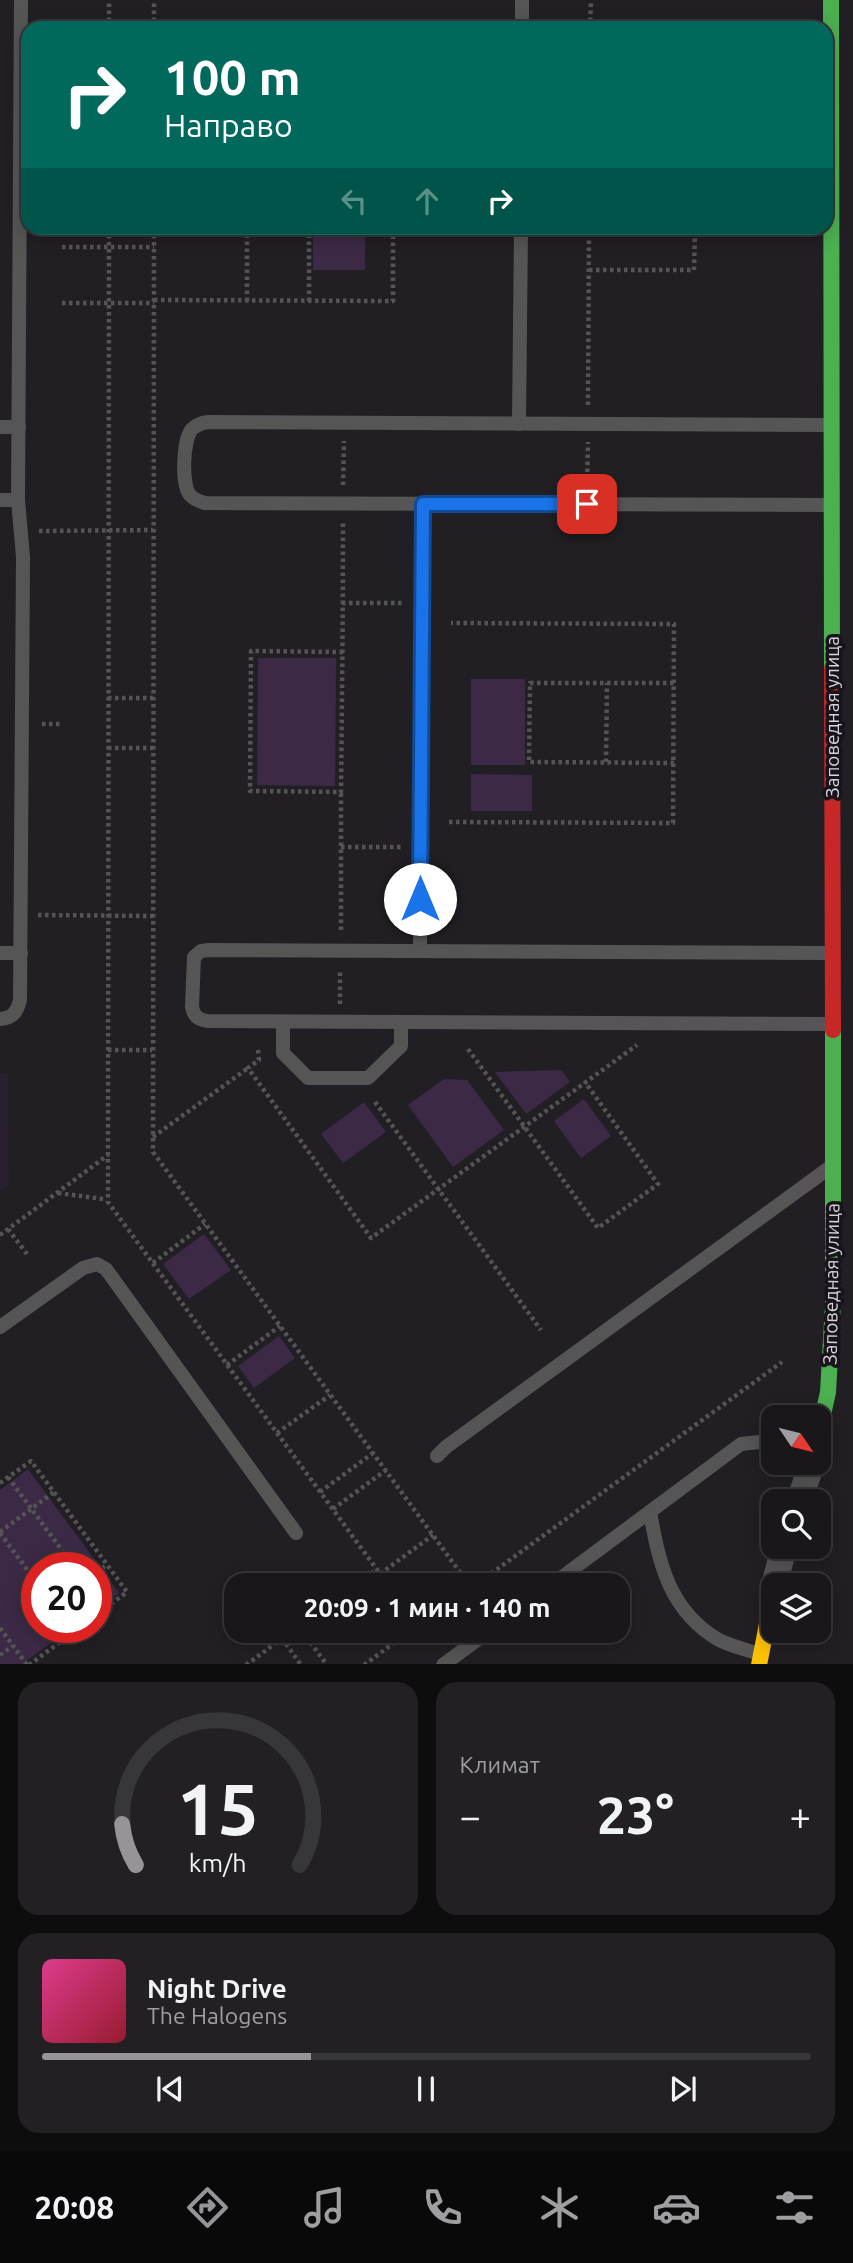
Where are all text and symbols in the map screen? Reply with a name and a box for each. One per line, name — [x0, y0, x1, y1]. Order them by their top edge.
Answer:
icon: right — [49, 49, 140, 140]
text: 100 m — [164, 49, 301, 104]
text: Направо — [164, 107, 293, 143]
icon: left — [335, 182, 373, 220]
icon: ahead — [408, 182, 446, 220]
icon: right — [481, 182, 519, 220]
pin — [557, 474, 617, 534]
icon: arrive — [568, 485, 606, 523]
street label: Заповедная улица — [821, 636, 843, 798]
position arrow — [383, 862, 457, 936]
street label: Заповедная улица — [819, 1203, 843, 1365]
north arrow — [761, 1405, 831, 1475]
map controls — [761, 1405, 831, 1643]
button: search — [761, 1489, 831, 1559]
speed limit sign: 20 — [21, 1552, 112, 1643]
button: layers — [761, 1573, 831, 1643]
text: 20:09 · 1 мин · 140 m — [304, 1593, 550, 1622]
text: Климат — [460, 1752, 540, 1777]
text: 15 — [177, 1767, 259, 1849]
text: 23° — [597, 1786, 674, 1844]
text: − — [460, 1795, 481, 1837]
text: + — [790, 1795, 811, 1837]
text: km/h — [189, 1848, 247, 1876]
text: Night Drive — [147, 1974, 287, 2003]
text: The Halogens — [147, 2003, 287, 2028]
icon: previous — [151, 2070, 189, 2108]
icon: pause — [407, 2070, 445, 2108]
icon: next — [664, 2070, 702, 2108]
icon: directions — [183, 2183, 232, 2232]
icon: music — [300, 2183, 349, 2232]
icon: phone — [418, 2183, 467, 2232]
icon: climate — [535, 2183, 584, 2232]
icon: car — [652, 2183, 701, 2232]
icon: filters — [770, 2183, 819, 2232]
text: 20:08 — [34, 2189, 114, 2225]

